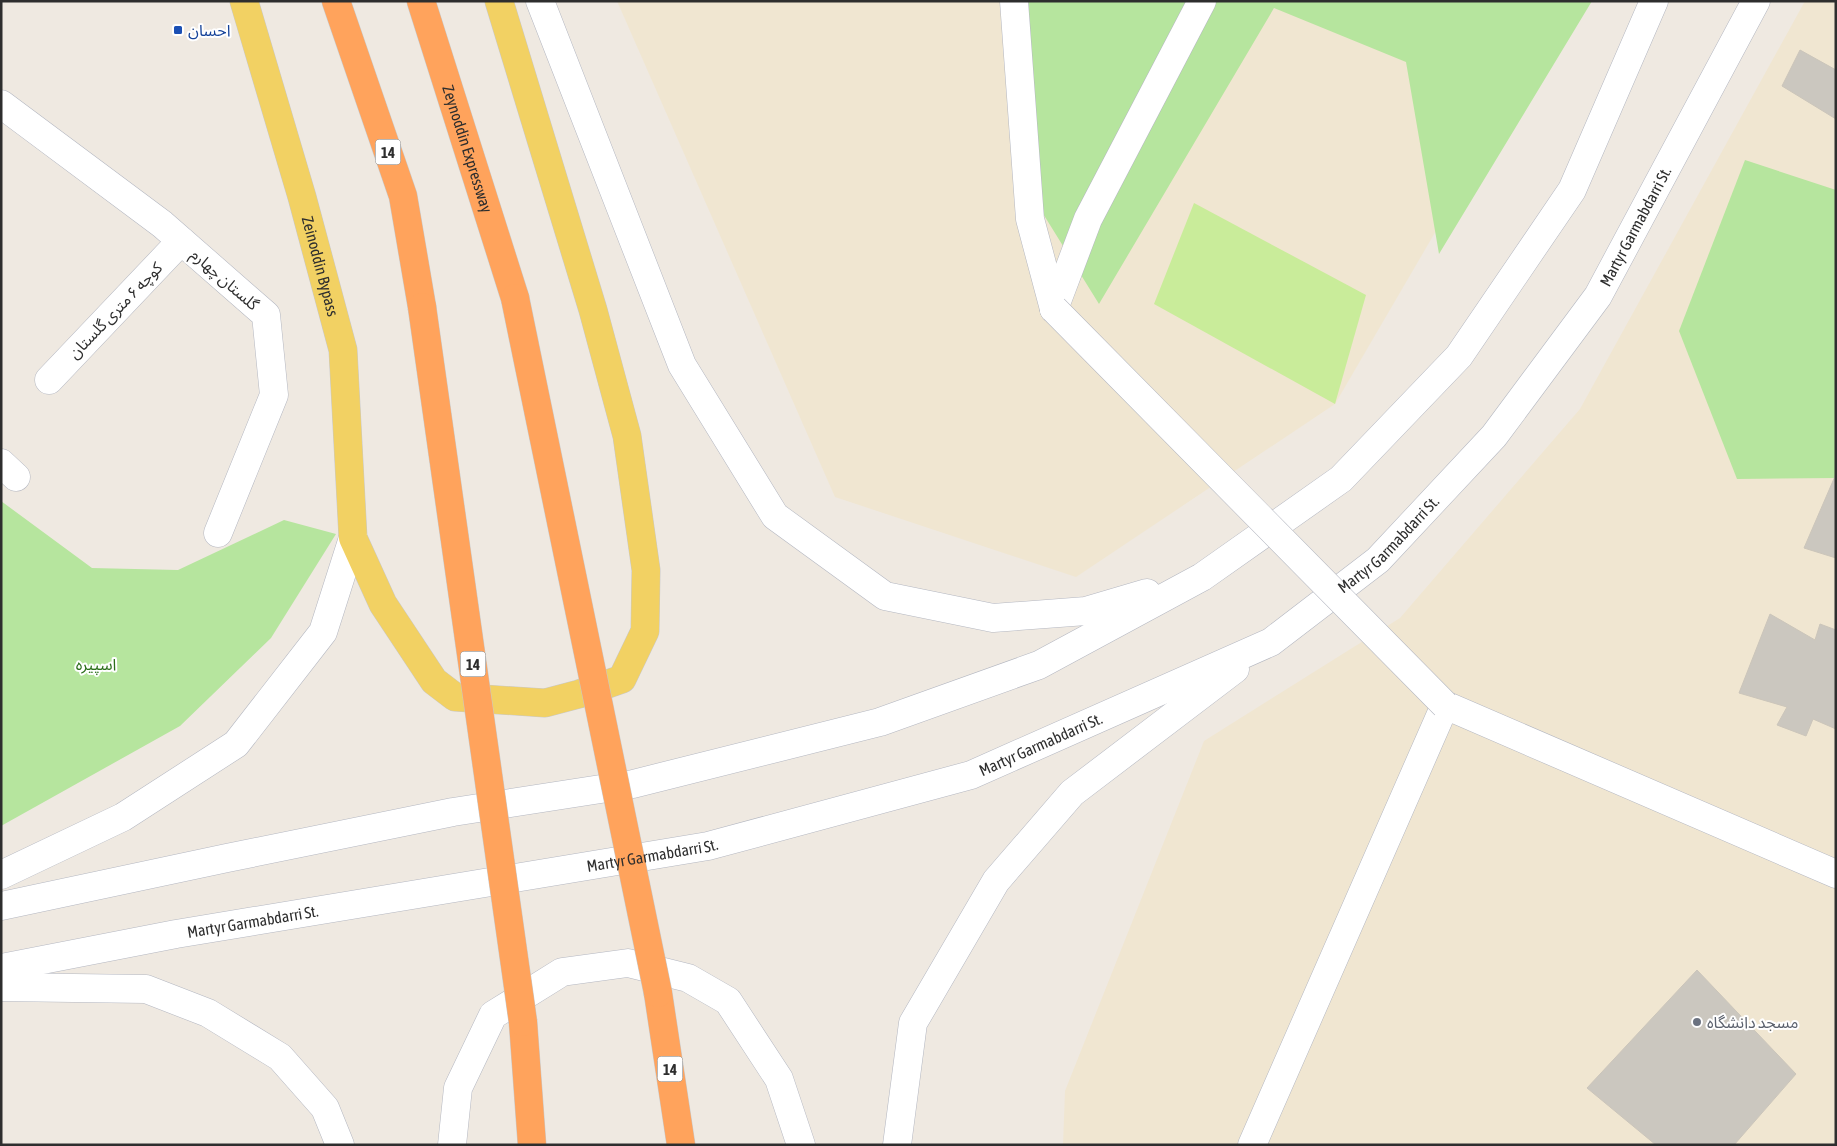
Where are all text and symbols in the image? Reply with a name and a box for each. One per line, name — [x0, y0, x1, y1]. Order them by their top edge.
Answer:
place label: احسان — [188, 21, 230, 40]
marker: احسان — [172, 24, 184, 36]
street label: Zeynoddin Expressway — [439, 83, 496, 215]
road number: 14 — [376, 140, 400, 164]
street label: Martyr Garmabdarri St. — [1596, 164, 1675, 289]
street label: Zeinoddin Bypass — [299, 214, 343, 318]
street label: گلستان چهارم — [185, 245, 263, 317]
street label: کوچه ۶ متری گلستان — [65, 258, 167, 363]
street label: Martyr Garmabdarri St. — [1334, 492, 1442, 596]
road number: 14 — [460, 652, 486, 676]
park label: اسپیره — [76, 655, 116, 675]
street label: Martyr Garmabdarri St. — [976, 709, 1105, 779]
street label: Martyr Garmabdarri St. — [585, 835, 720, 875]
street label: Martyr Garmabdarri St. — [186, 902, 320, 941]
place label: مسجد دانشگاه — [1707, 1013, 1799, 1031]
marker: مسجد دانشگاه — [1691, 1016, 1703, 1028]
road number: 14 — [658, 1056, 682, 1082]

